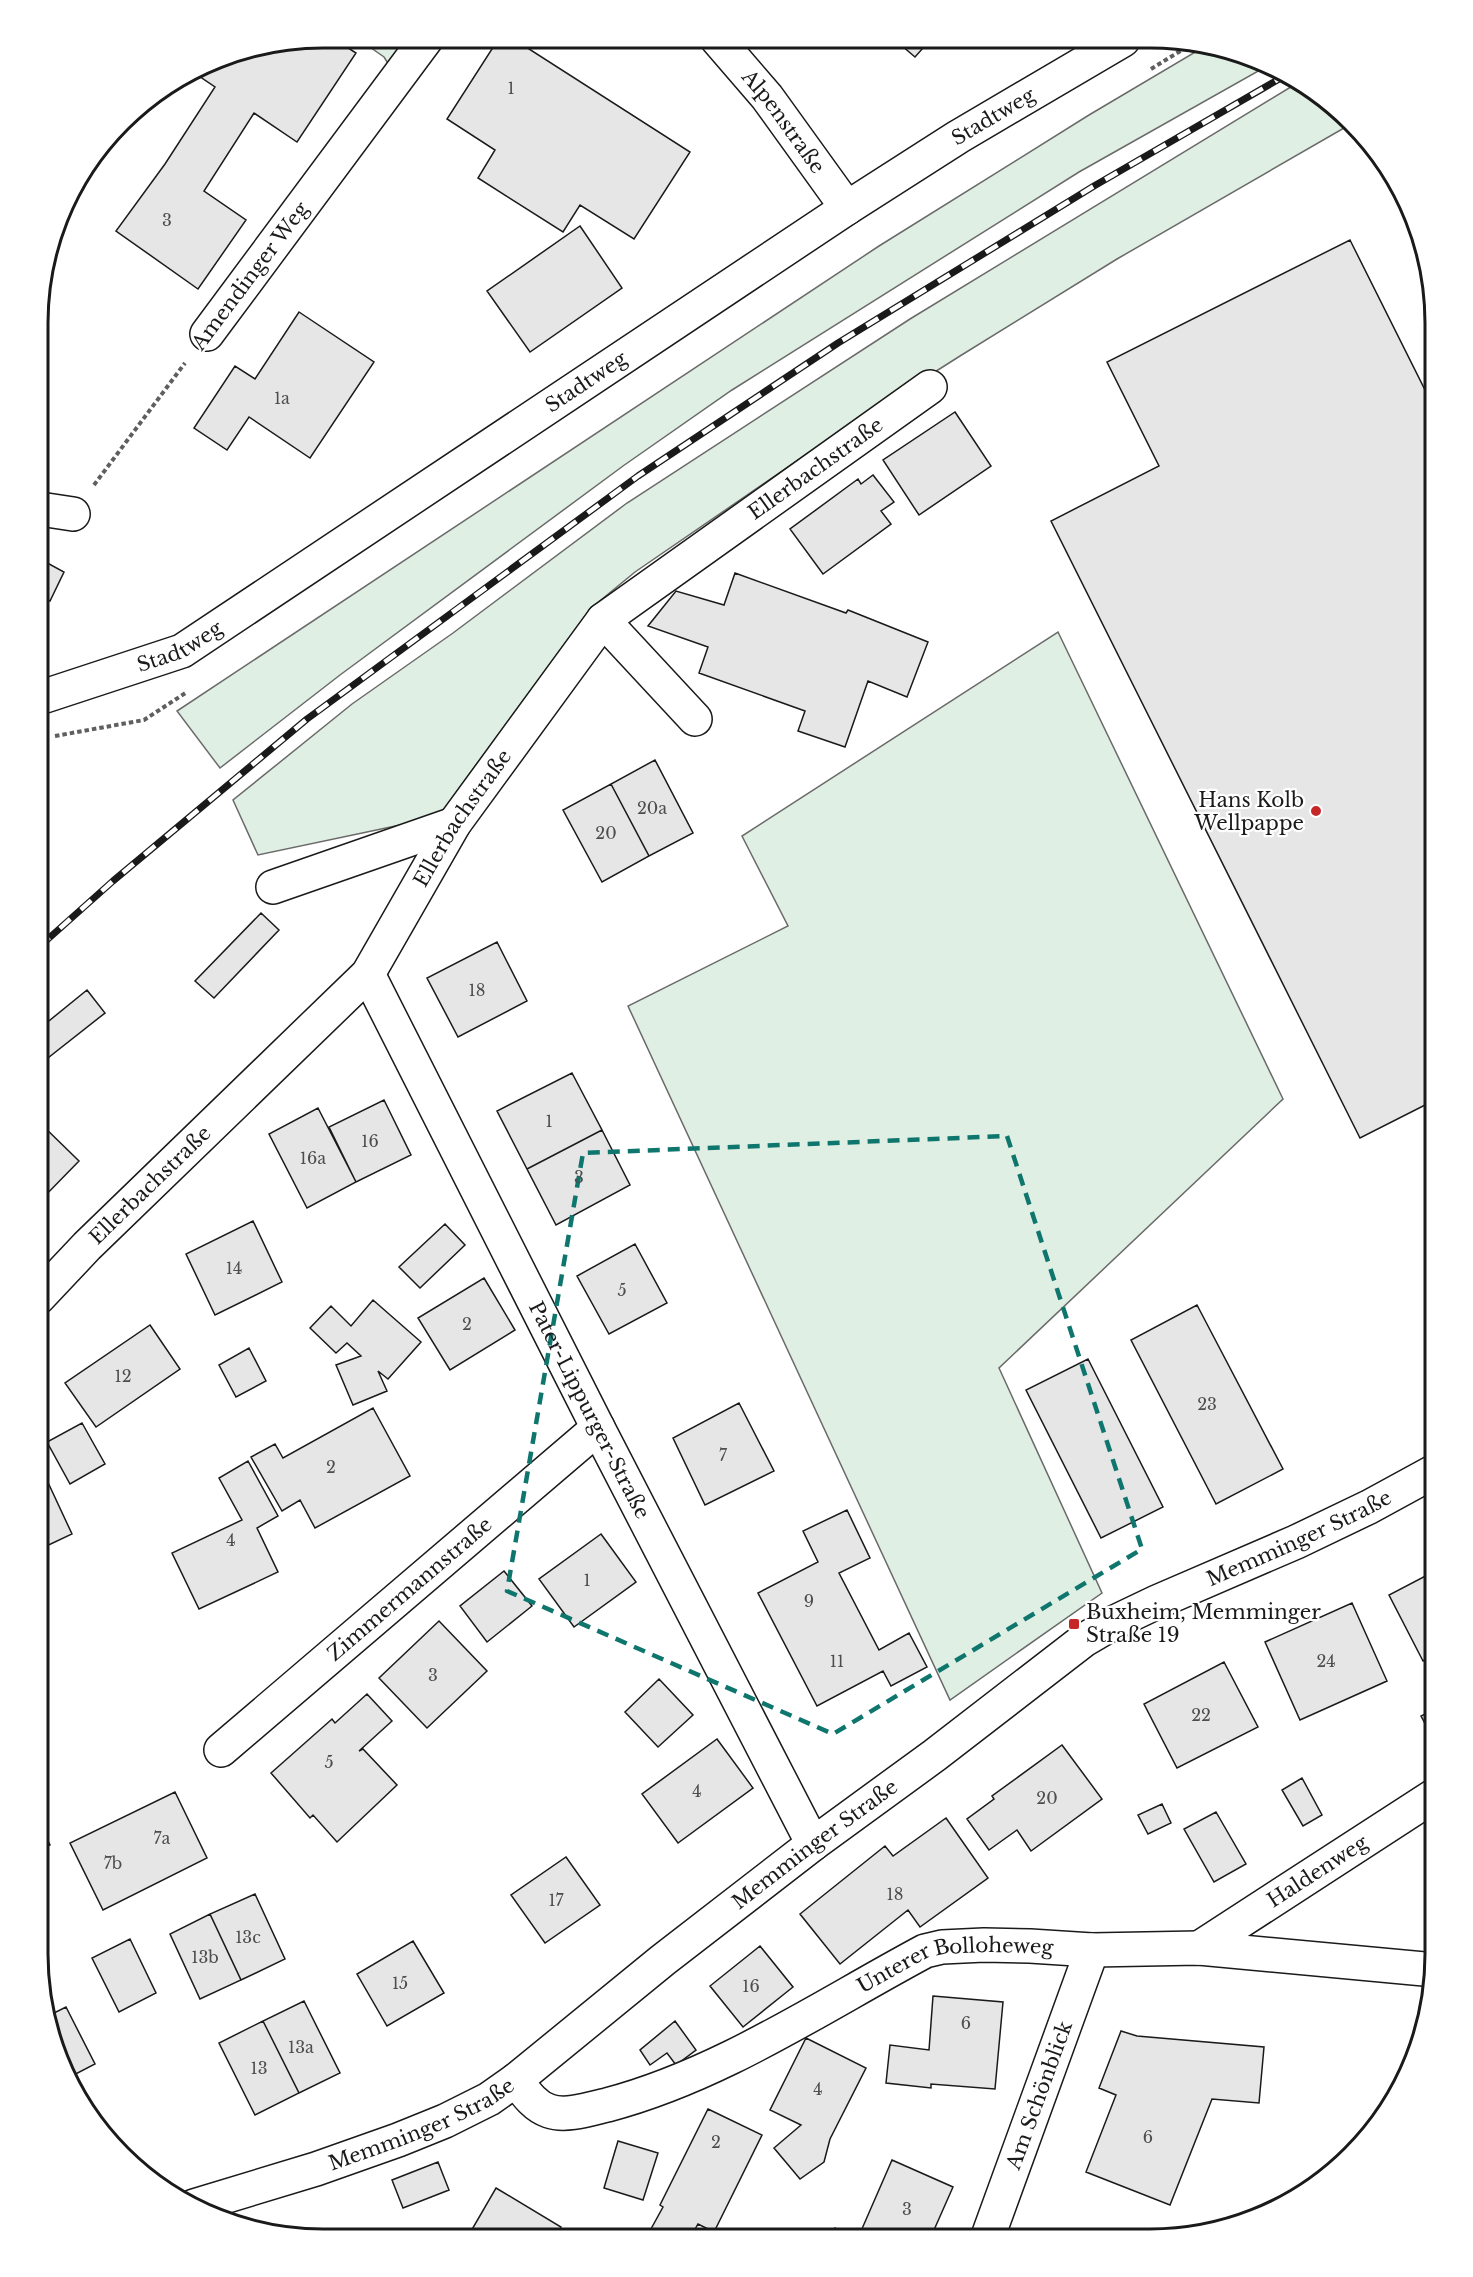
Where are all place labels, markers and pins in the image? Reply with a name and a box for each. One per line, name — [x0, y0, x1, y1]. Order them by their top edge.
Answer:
place label: Hans Kolb Wellpappe — [1193, 788, 1304, 835]
marker: Hans Kolb Wellpappe — [1309, 804, 1323, 818]
place label: Buxheim, Memminger Straße 19 — [1086, 1600, 1321, 1647]
marker: Buxheim, Memminger Straße 19 — [1067, 1617, 1081, 1631]

